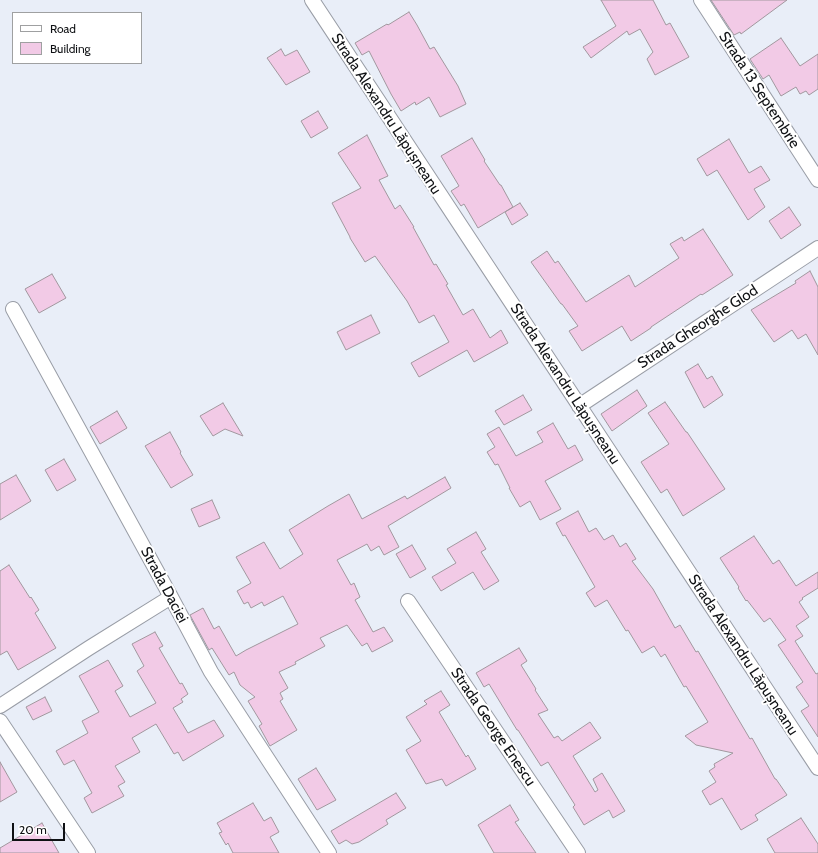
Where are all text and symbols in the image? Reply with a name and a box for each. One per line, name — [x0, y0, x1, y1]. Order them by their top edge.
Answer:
legend — [12, 12, 142, 64]
text: Road — [50, 21, 76, 36]
street label: Strada 13 Septembrie — [715, 28, 803, 152]
street label: Strada Alexandru Lăpușneanu — [327, 30, 445, 198]
text: Building — [50, 41, 91, 56]
street label: Strada Gheorghe Glod — [635, 281, 761, 373]
street label: Strada Alexandru Lăpușneanu — [506, 300, 624, 468]
street label: Strada Daciei — [137, 544, 191, 626]
street label: Strada Alexandru Lăpușneanu — [684, 571, 802, 739]
street label: Strada George Enescu — [447, 665, 539, 789]
scale bar — [14, 815, 67, 841]
text: 20 m — [19, 822, 47, 837]

